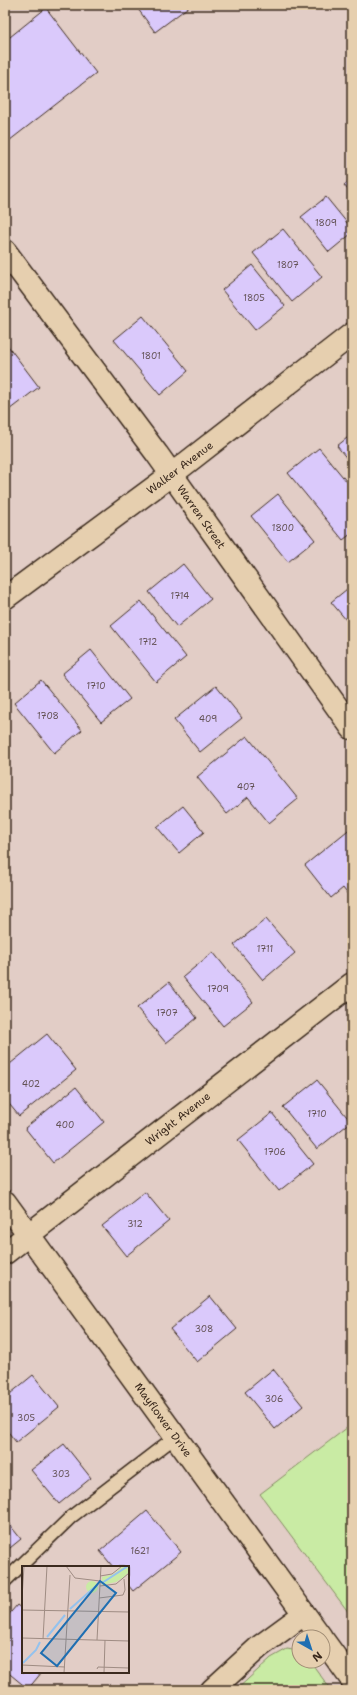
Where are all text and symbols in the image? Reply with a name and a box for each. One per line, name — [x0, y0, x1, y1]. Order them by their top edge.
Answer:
house number: 1809 — [315, 217, 337, 229]
house number: 1807 — [277, 259, 299, 271]
house number: 1805 — [243, 292, 265, 304]
house number: 1801 — [141, 350, 161, 362]
street label: Walker Avenue — [144, 438, 216, 498]
street label: Warren Street — [173, 482, 229, 552]
house number: 1800 — [272, 522, 294, 534]
house number: 1714 — [171, 590, 189, 602]
house number: 1712 — [139, 636, 157, 648]
house number: 1710 — [87, 680, 105, 692]
house number: 1708 — [37, 710, 59, 722]
house number: 409 — [199, 713, 217, 725]
house number: 407 — [237, 781, 255, 793]
house number: 1711 — [257, 943, 273, 955]
house number: 1709 — [207, 983, 229, 995]
house number: 1707 — [156, 1007, 178, 1019]
house number: 402 — [22, 1078, 40, 1090]
street label: Wright Avenue — [142, 1089, 214, 1149]
house number: 1710 — [308, 1108, 326, 1120]
house number: 400 — [56, 1119, 74, 1131]
house number: 1706 — [264, 1146, 286, 1158]
house number: 312 — [127, 1218, 143, 1230]
house number: 308 — [195, 1323, 213, 1335]
street label: Mayflower Drive — [131, 1380, 195, 1460]
house number: 306 — [265, 1393, 283, 1405]
house number: 305 — [17, 1412, 35, 1424]
house number: 303 — [52, 1468, 70, 1480]
house number: 1621 — [131, 1545, 149, 1557]
inset map — [22, 1566, 129, 1673]
north arrow — [291, 1629, 331, 1669]
text: N — [309, 1648, 325, 1665]

